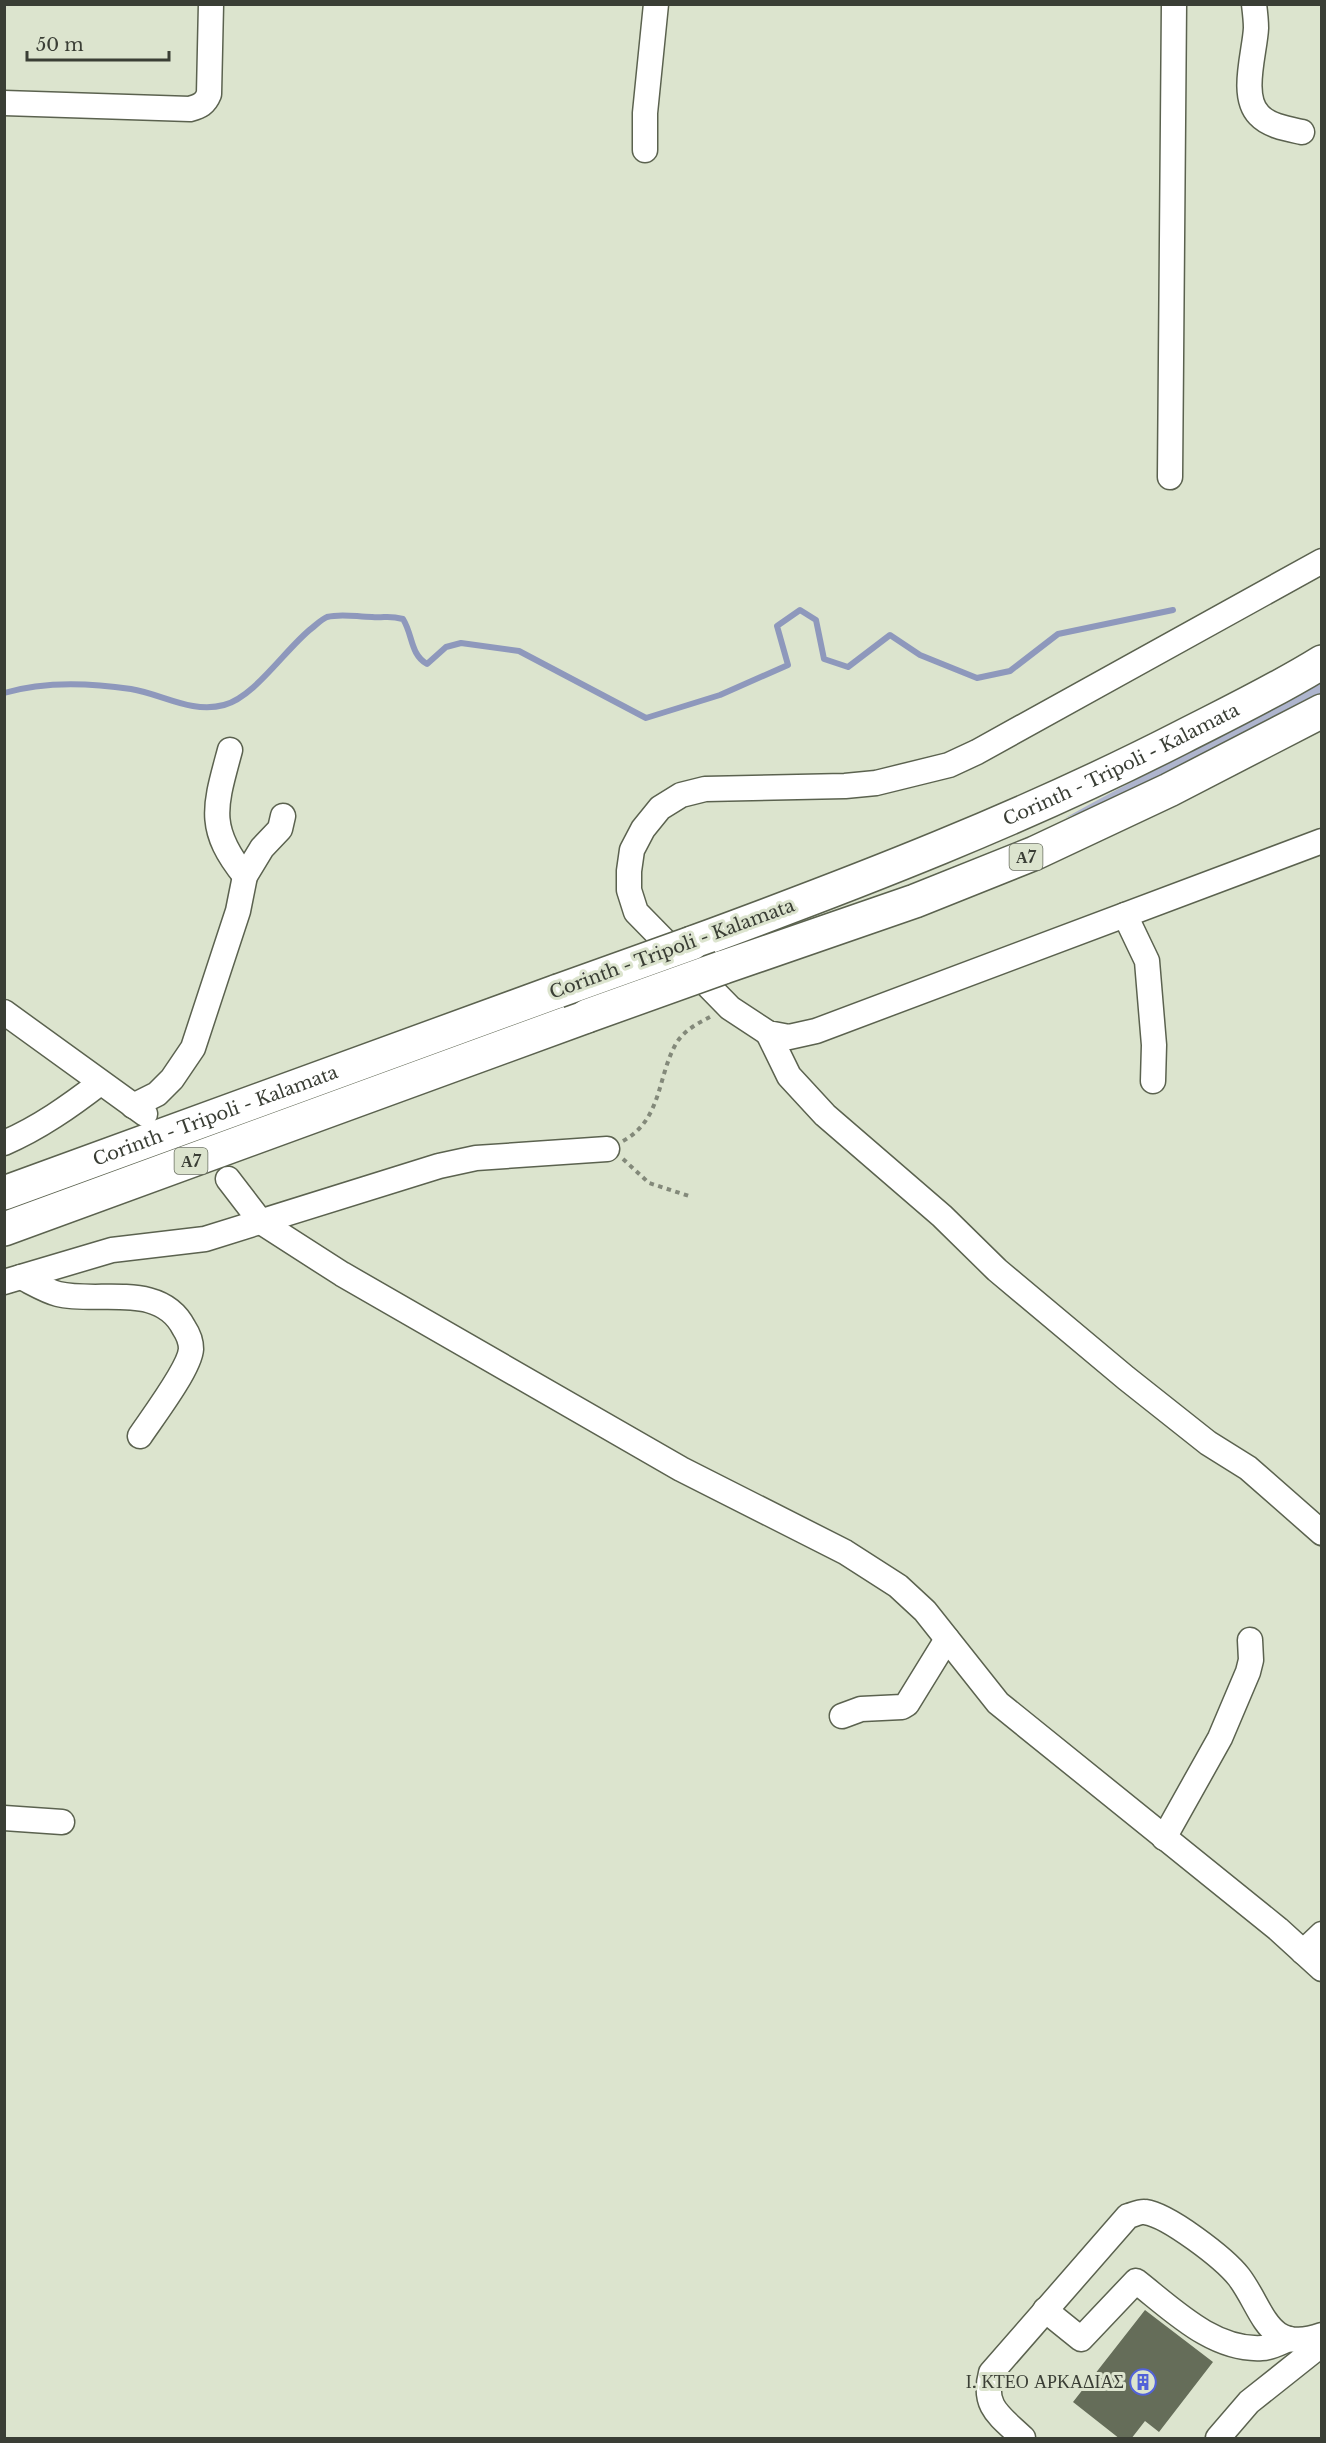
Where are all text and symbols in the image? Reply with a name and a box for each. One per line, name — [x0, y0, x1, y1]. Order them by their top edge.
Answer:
scale bar — [27, 24, 170, 62]
text: 50 m — [36, 34, 84, 56]
street label: Corinth - Tripoli - Kalamata — [1000, 699, 1243, 831]
road number: Α7 — [1010, 844, 1042, 870]
street label: Corinth - Tripoli - Kalamata — [547, 894, 797, 1004]
street label: Corinth - Tripoli - Kalamata — [90, 1061, 341, 1171]
road number: Α7 — [174, 1148, 207, 1174]
building icon: Ι. ΚΤΕΟ ΑΡΚΑΔΙΑΣ — [1128, 2367, 1158, 2397]
place label: Ι. ΚΤΕΟ ΑΡΚΑΔΙΑΣ — [966, 2371, 1124, 2393]

